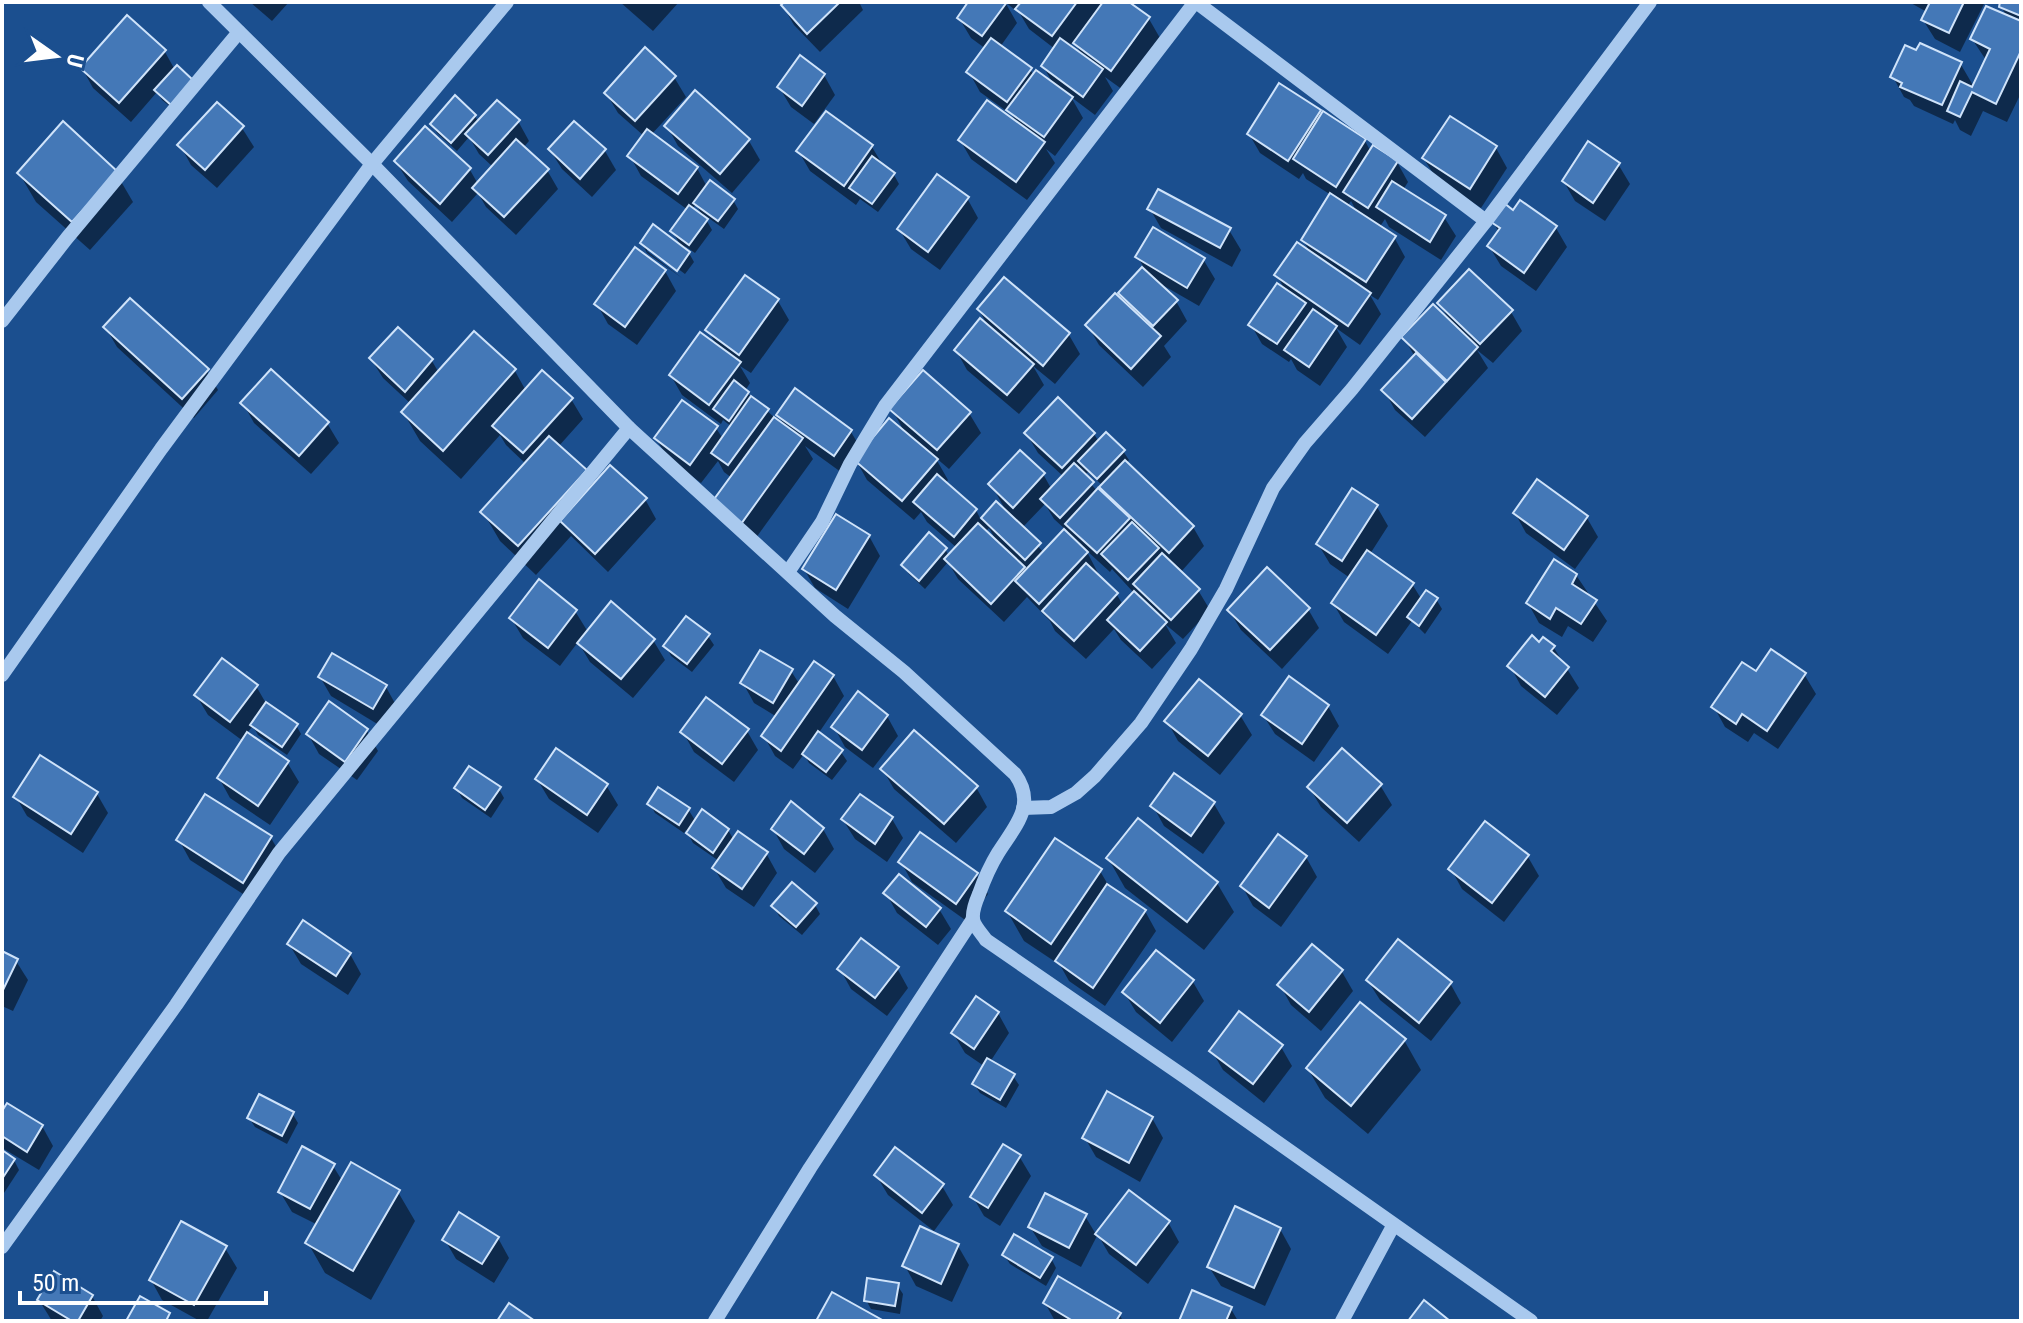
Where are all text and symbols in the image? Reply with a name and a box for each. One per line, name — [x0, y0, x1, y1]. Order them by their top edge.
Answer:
north arrow — [16, 16, 96, 96]
text: U — [61, 52, 89, 70]
scale bar — [20, 1255, 266, 1305]
text: 50 m — [32, 1269, 79, 1297]

